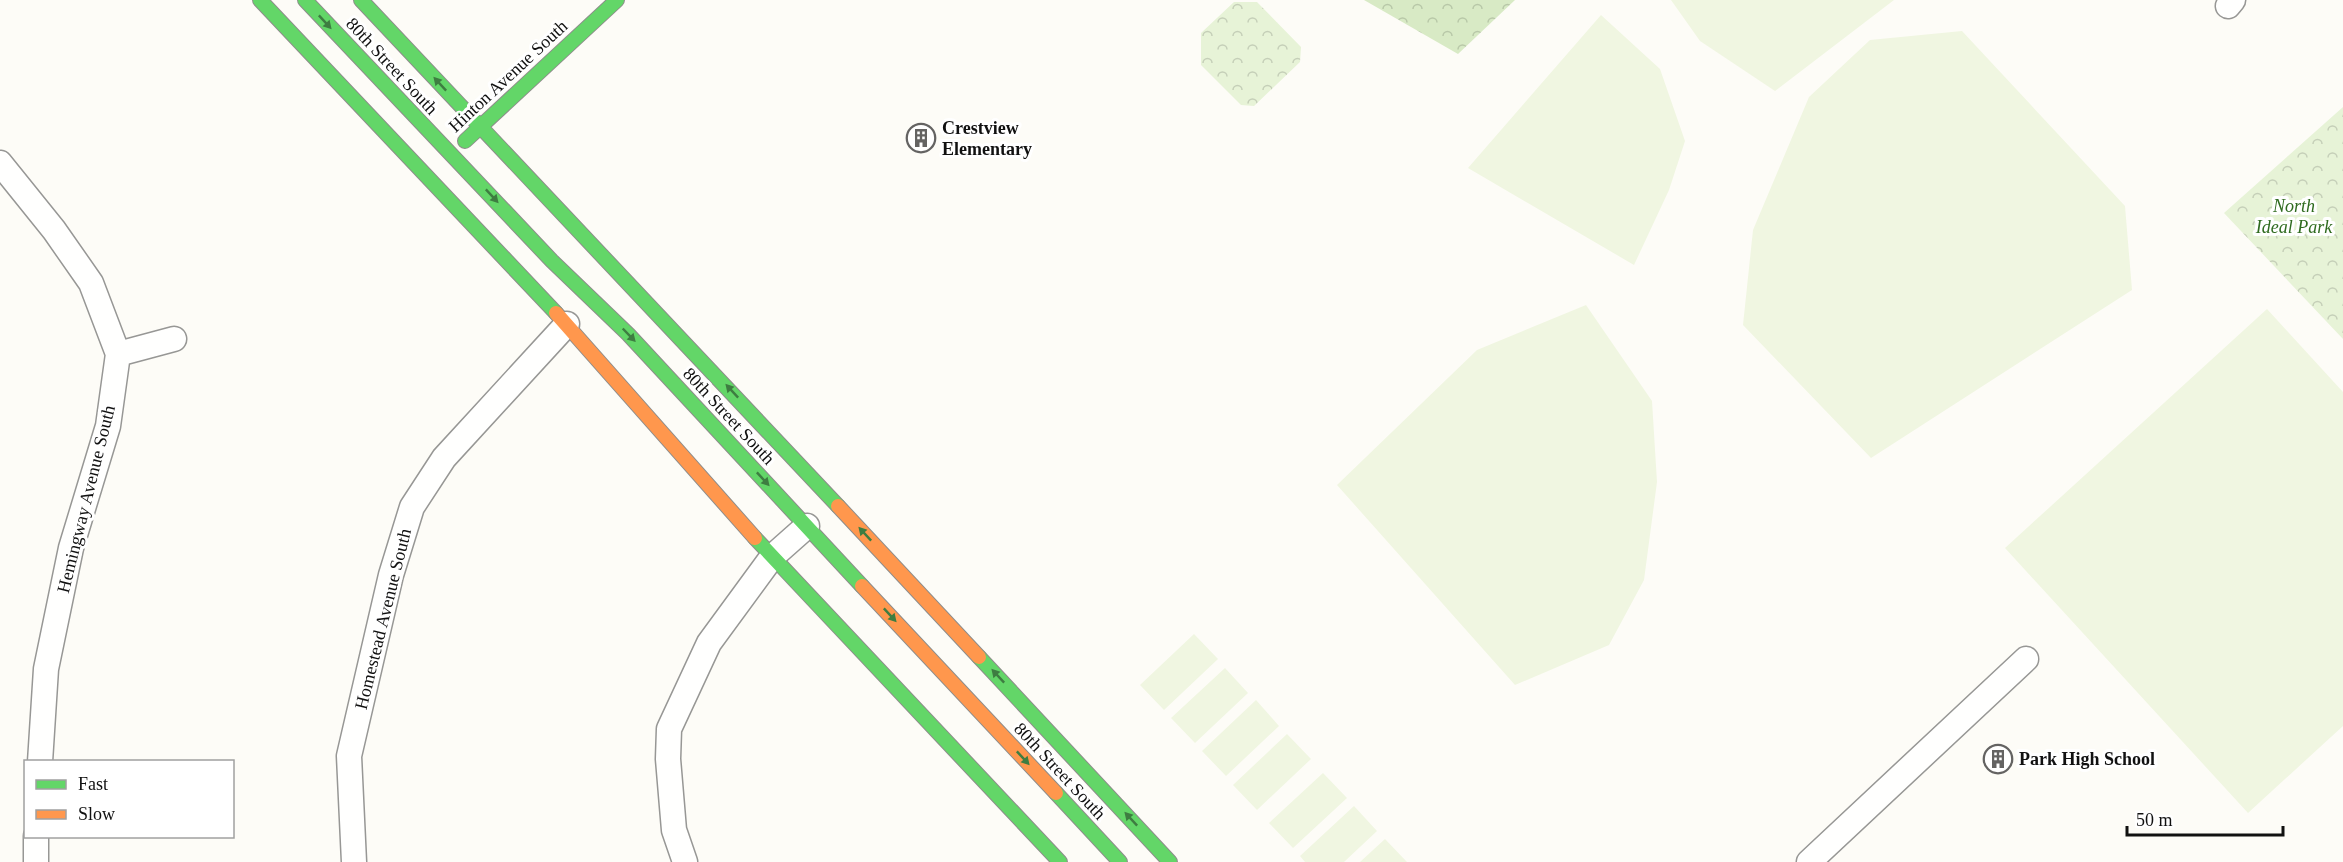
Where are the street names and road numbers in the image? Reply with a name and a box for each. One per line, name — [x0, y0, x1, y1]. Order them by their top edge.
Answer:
street label: 80th Street South — [342, 13, 442, 119]
street label: Hinton Avenue South — [445, 16, 571, 136]
street label: 80th Street South — [679, 363, 779, 469]
street label: Hemingway Avenue South — [53, 403, 119, 595]
street label: Homestead Avenue South — [351, 527, 415, 711]
street label: 80th Street South — [1010, 718, 1110, 824]

